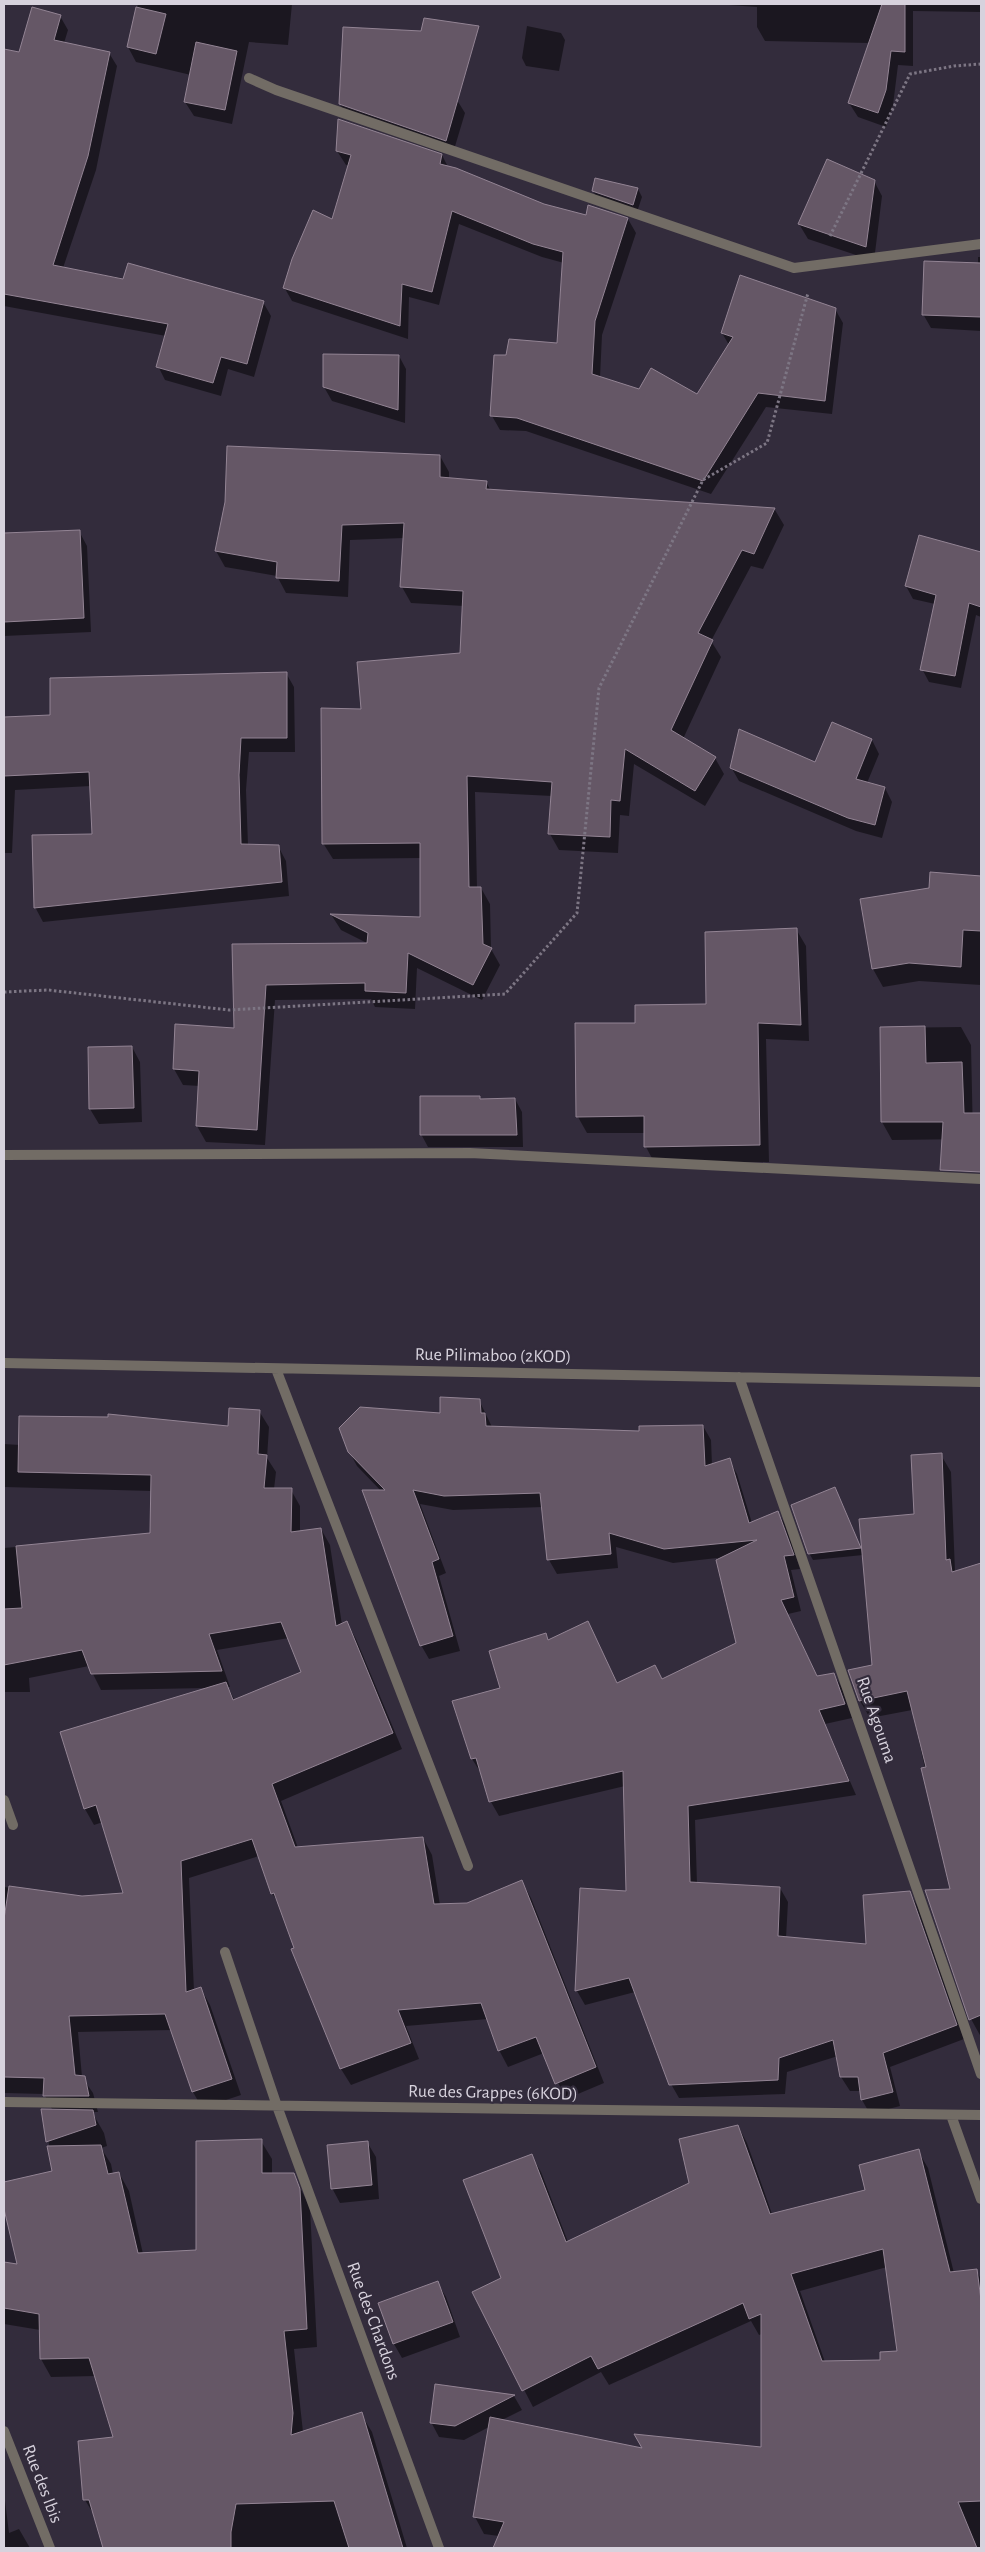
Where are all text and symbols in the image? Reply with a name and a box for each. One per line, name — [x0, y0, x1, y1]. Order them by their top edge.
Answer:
street label: Rue Pilimaboo (2KOD) — [415, 1346, 571, 1366]
street label: Rue Agouma — [853, 1675, 899, 1765]
street label: Rue des Grappes (6KOD) — [408, 2083, 578, 2103]
street label: Rue des Chardons — [343, 2260, 403, 2382]
street label: Rue des Ibis — [19, 2442, 65, 2526]

